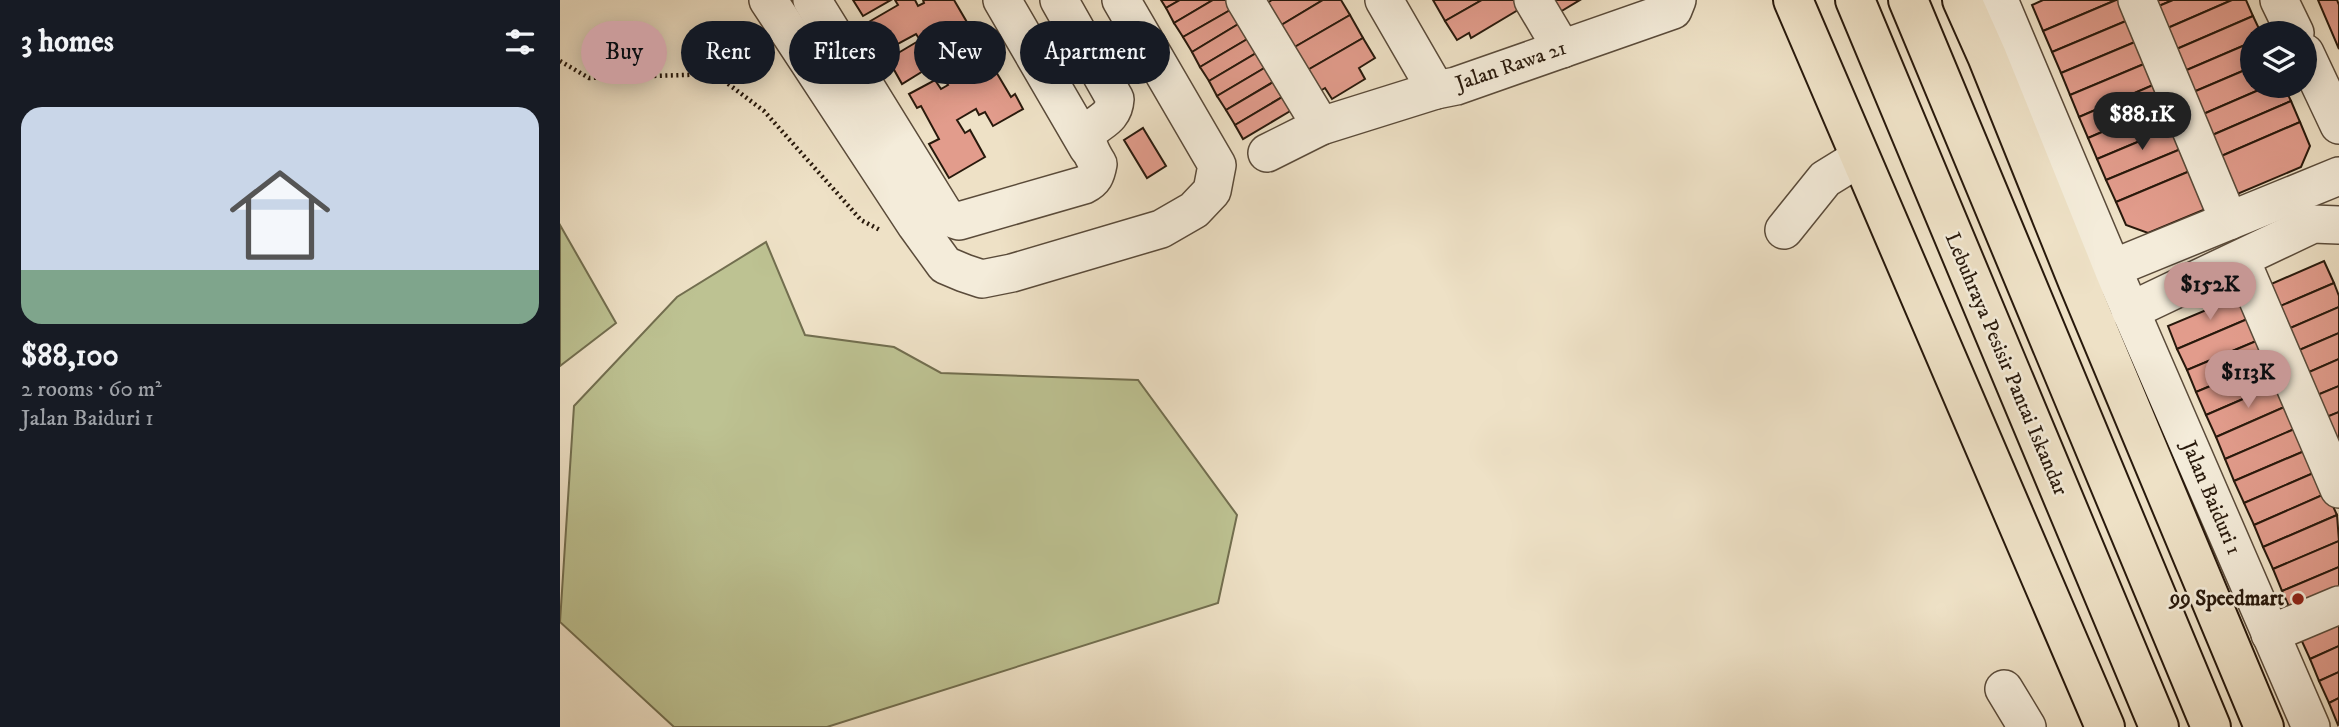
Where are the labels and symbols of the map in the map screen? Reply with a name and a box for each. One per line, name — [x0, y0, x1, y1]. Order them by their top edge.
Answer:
street label: Jalan Rawa 21 — [1450, 35, 1570, 98]
pin: $88.1K — [2085, 92, 2199, 152]
street label: Lebuhraya Pesisir Pantai Iskandar — [1939, 229, 2073, 500]
pin: $152K — [2161, 262, 2259, 322]
pin: $113K — [2199, 350, 2297, 410]
street label: Jalan Baiduri 1 — [2175, 435, 2247, 559]
place label: 99 Speedmart — [2168, 586, 2284, 612]
marker: 99 Speedmart — [2290, 591, 2306, 607]

